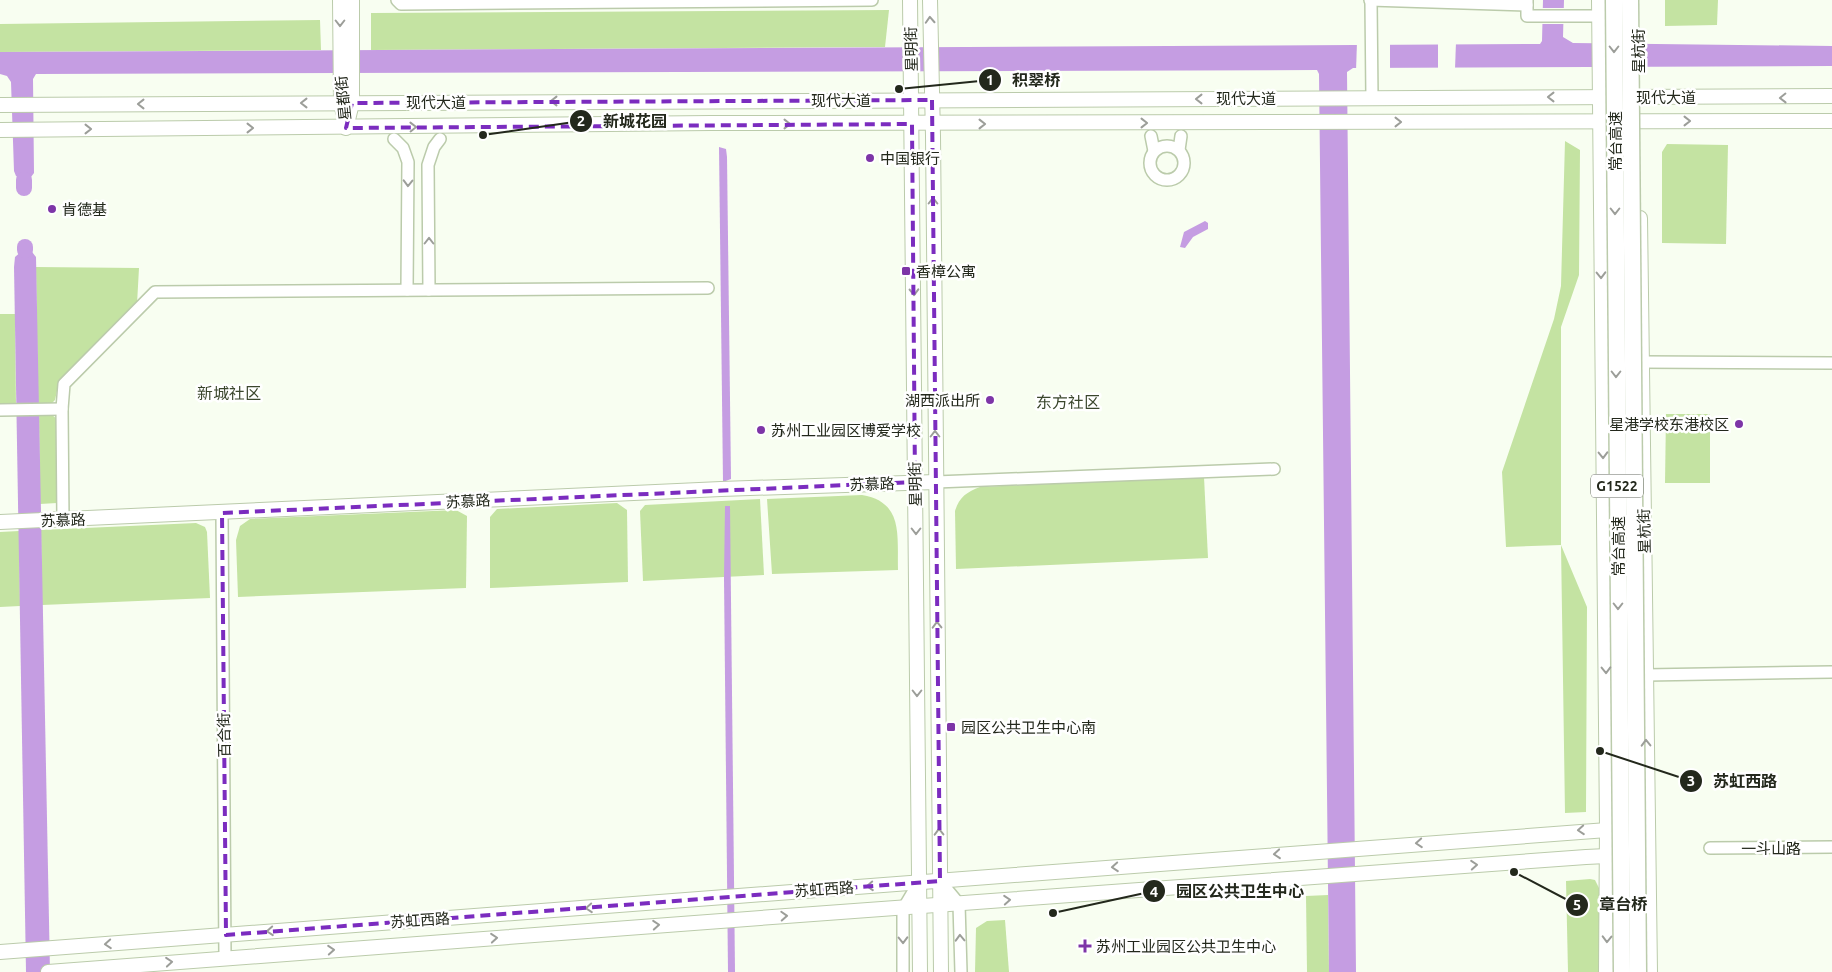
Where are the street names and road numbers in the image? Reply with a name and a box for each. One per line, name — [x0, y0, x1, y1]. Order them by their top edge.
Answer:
street label: 星明街 — [902, 26, 920, 72]
street label: 星杭街 — [1630, 28, 1647, 74]
street label: 星都街 — [332, 75, 354, 121]
street label: 现代大道 — [1636, 89, 1696, 106]
street label: 现代大道 — [1216, 90, 1276, 107]
street label: 现代大道 — [811, 92, 871, 109]
street label: 现代大道 — [406, 94, 466, 111]
street label: 常台高速 — [1607, 111, 1624, 171]
street label: 星明街 — [906, 461, 924, 507]
road number: G1522 — [1591, 474, 1643, 498]
street label: 苏慕路 — [849, 475, 895, 493]
street label: 苏慕路 — [445, 491, 491, 511]
street label: 星杭街 — [1635, 508, 1653, 554]
street label: 苏慕路 — [40, 511, 86, 529]
street label: 常台高速 — [1610, 516, 1627, 576]
street label: 百合街 — [215, 712, 233, 758]
street label: 一斗山路 — [1741, 840, 1801, 857]
street label: 苏虹西路 — [793, 878, 855, 900]
street label: 苏虹西路 — [389, 909, 451, 931]

